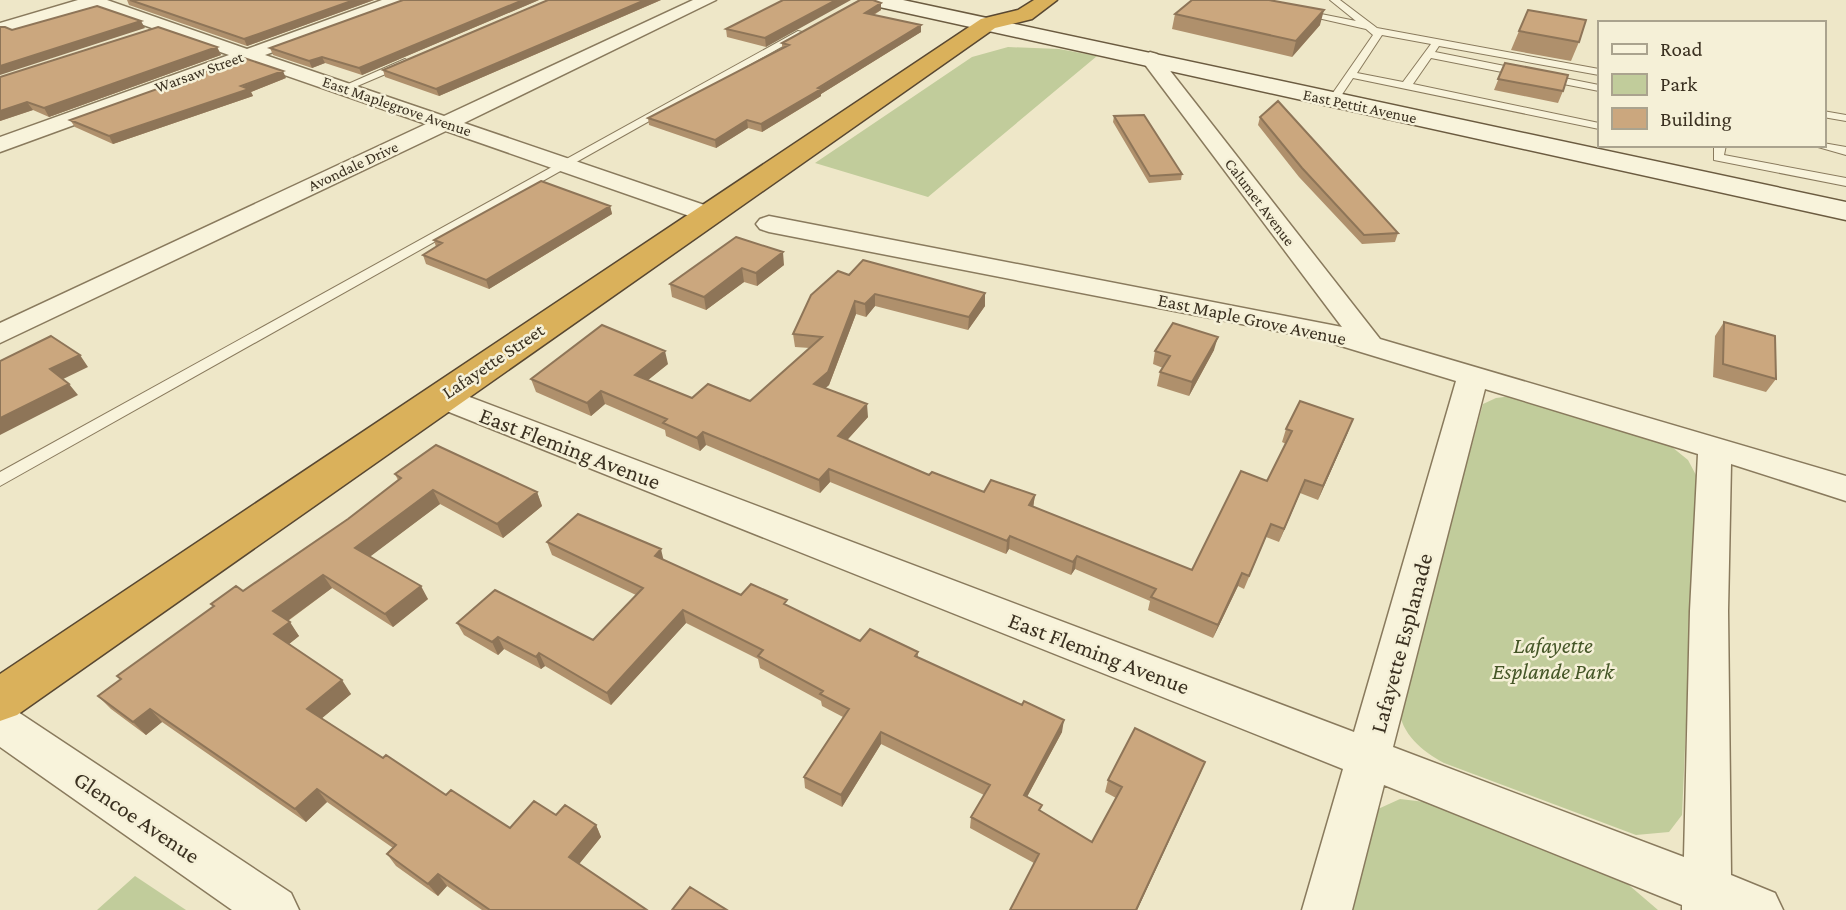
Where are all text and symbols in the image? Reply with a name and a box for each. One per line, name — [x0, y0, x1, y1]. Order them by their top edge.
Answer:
legend — [1598, 21, 1825, 147]
text: Road — [1660, 37, 1703, 61]
street label: Warsaw Street — [152, 48, 246, 96]
text: Park — [1660, 72, 1697, 96]
street label: East Maplegrove Avenue — [320, 73, 474, 140]
street label: East Pettit Avenue — [1302, 86, 1418, 126]
text: Building — [1660, 107, 1732, 131]
street label: Avondale Drive — [305, 138, 401, 194]
street label: Calumet Avenue — [1222, 155, 1298, 249]
street label: East Maple Grove Avenue — [1156, 289, 1348, 349]
street label: Lafayette Street — [438, 319, 549, 403]
street label: East Fleming Avenue — [476, 402, 664, 494]
street label: Lafayette Esplanade — [1365, 550, 1437, 736]
street label: East Fleming Avenue — [1005, 607, 1193, 699]
park label: Lafayette Esplande Park — [1492, 632, 1615, 684]
street label: Glencoe Avenue — [69, 765, 205, 869]

